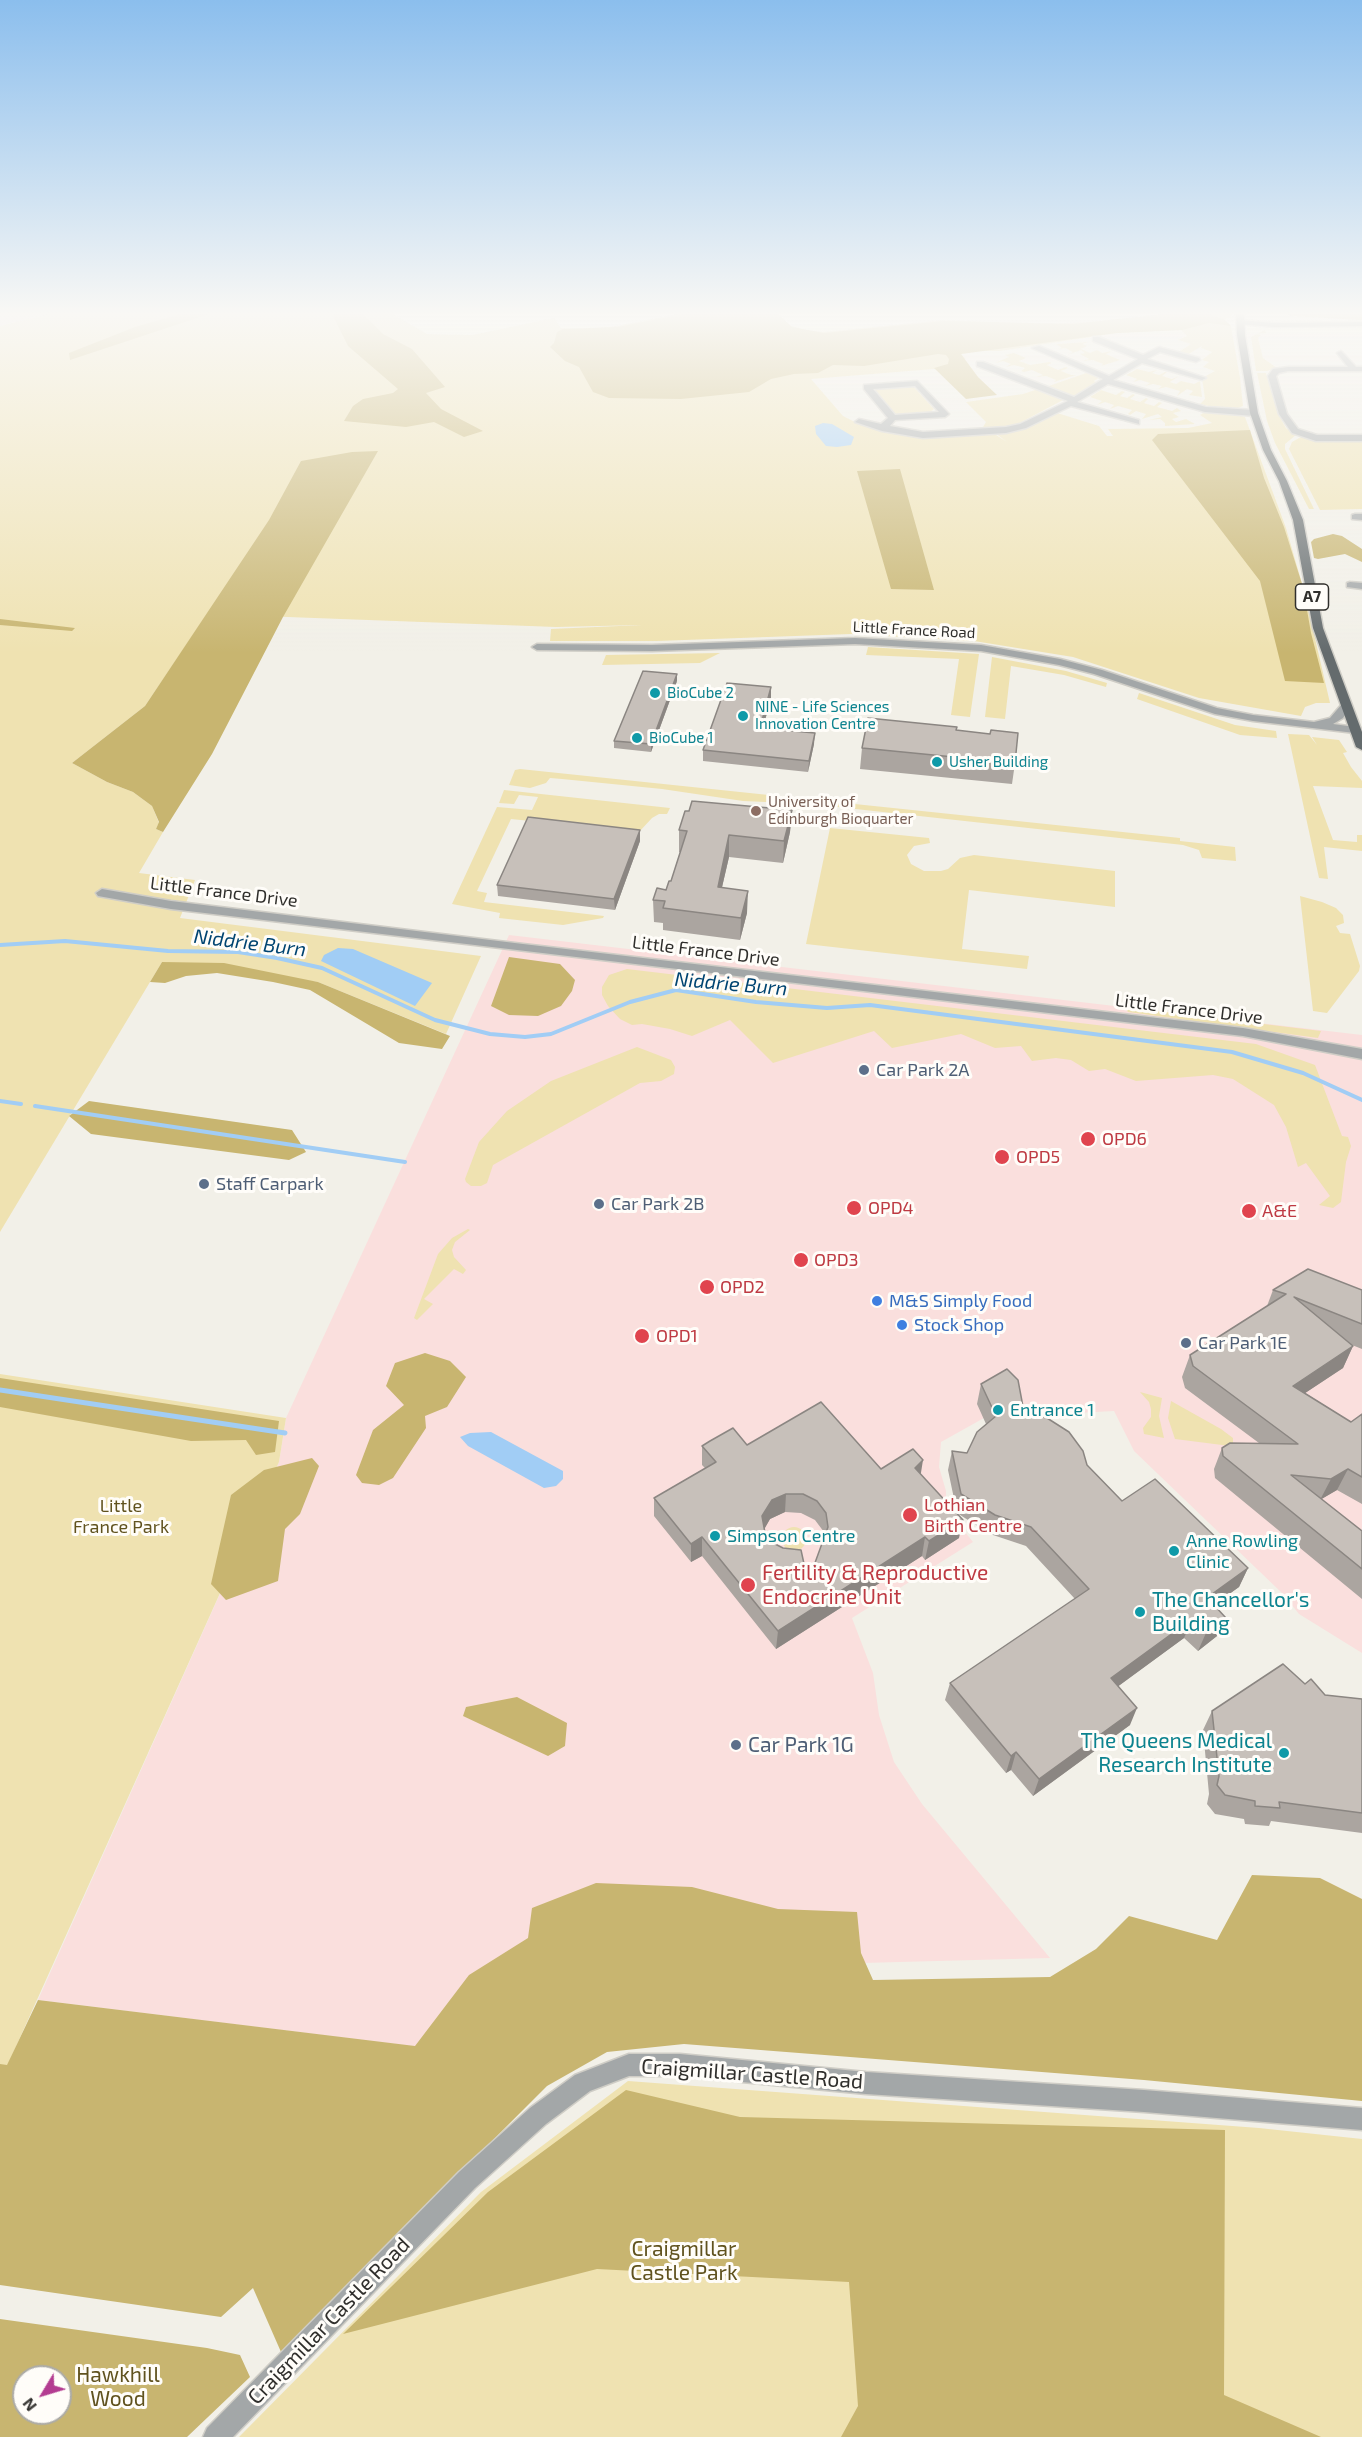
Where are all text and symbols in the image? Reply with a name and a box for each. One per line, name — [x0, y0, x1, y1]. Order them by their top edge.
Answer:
road number: A7 — [1296, 584, 1328, 610]
street label: Little France Road — [852, 618, 976, 642]
place label: BioCube 2 — [667, 684, 734, 702]
marker: BioCube 2 — [648, 686, 662, 700]
place label: NINE - Life Sciences Innovation Centre — [755, 698, 889, 733]
marker: NINE - Life Sciences Innovation Centre — [736, 709, 750, 723]
place label: BioCube 1 — [649, 729, 714, 747]
marker: BioCube 1 — [630, 731, 644, 745]
place label: Usher Building — [949, 753, 1048, 771]
marker: Usher Building — [930, 755, 944, 769]
place label: University of Edinburgh Bioquarter — [768, 793, 914, 828]
marker: University of Edinburgh Bioquarter — [749, 804, 763, 818]
street label: Little France Drive — [149, 872, 299, 912]
water label: Niddrie Burn — [192, 924, 308, 962]
street label: Little France Drive — [631, 931, 781, 971]
water label: Niddrie Burn — [674, 967, 788, 1001]
street label: Little France Drive — [1114, 989, 1264, 1029]
place label: Car Park 2A — [876, 1059, 970, 1081]
marker: Car Park 2A — [857, 1063, 871, 1077]
place label: OPD6 — [1102, 1128, 1147, 1150]
marker: OPD6 — [1079, 1130, 1097, 1148]
place label: OPD5 — [1016, 1146, 1060, 1168]
marker: OPD5 — [993, 1148, 1011, 1166]
place label: Staff Carpark — [216, 1173, 324, 1195]
marker: Staff Carpark — [197, 1177, 211, 1191]
place label: Car Park 2B — [611, 1193, 704, 1215]
marker: Car Park 2B — [592, 1197, 606, 1211]
place label: OPD4 — [868, 1197, 914, 1219]
marker: OPD4 — [845, 1199, 863, 1217]
place label: A&E — [1262, 1200, 1297, 1222]
marker: A&E — [1240, 1202, 1258, 1220]
place label: OPD3 — [814, 1249, 859, 1271]
marker: OPD3 — [792, 1251, 810, 1269]
place label: OPD2 — [720, 1276, 765, 1298]
marker: OPD2 — [698, 1278, 716, 1296]
place label: M&S Simply Food — [889, 1290, 1032, 1312]
marker: M&S Simply Food — [870, 1294, 884, 1308]
place label: Stock Shop — [914, 1314, 1004, 1336]
marker: Stock Shop — [895, 1318, 909, 1332]
place label: OPD1 — [656, 1325, 698, 1347]
marker: OPD1 — [633, 1327, 651, 1345]
place label: Car Park 1E — [1198, 1332, 1287, 1354]
marker: Car Park 1E — [1179, 1336, 1193, 1350]
place label: Entrance 1 — [1010, 1399, 1094, 1421]
marker: Entrance 1 — [991, 1403, 1005, 1417]
place label: Lothian Birth Centre — [924, 1494, 1022, 1537]
park label: Little France Park — [73, 1495, 169, 1538]
marker: Lothian Birth Centre — [901, 1506, 919, 1524]
place label: Simpson Centre — [727, 1525, 856, 1547]
marker: Simpson Centre — [708, 1529, 722, 1543]
place label: Anne Rowling Clinic — [1186, 1530, 1298, 1572]
marker: Anne Rowling Clinic — [1167, 1544, 1181, 1558]
place label: Fertility & Reproductive Endocrine Unit — [762, 1560, 988, 1610]
marker: Fertility & Reproductive Endocrine Unit — [739, 1576, 757, 1594]
place label: The Chancellor's Building — [1152, 1587, 1310, 1637]
marker: The Chancellor's Building — [1133, 1605, 1147, 1619]
place label: The Queens Medical Research Institute — [1081, 1728, 1272, 1778]
place label: Car Park 1G — [748, 1732, 854, 1758]
marker: Car Park 1G — [729, 1738, 743, 1752]
marker: The Queens Medical Research Institute — [1277, 1746, 1291, 1760]
street label: Craigmillar Castle Road — [640, 2054, 864, 2094]
street label: Craigmillar Castle Road — [243, 2232, 415, 2410]
park label: Craigmillar Castle Park — [630, 2236, 738, 2286]
park label: Hawkhill Wood — [76, 2362, 160, 2412]
north arrow — [12, 2365, 72, 2425]
text: N — [18, 2395, 40, 2416]

